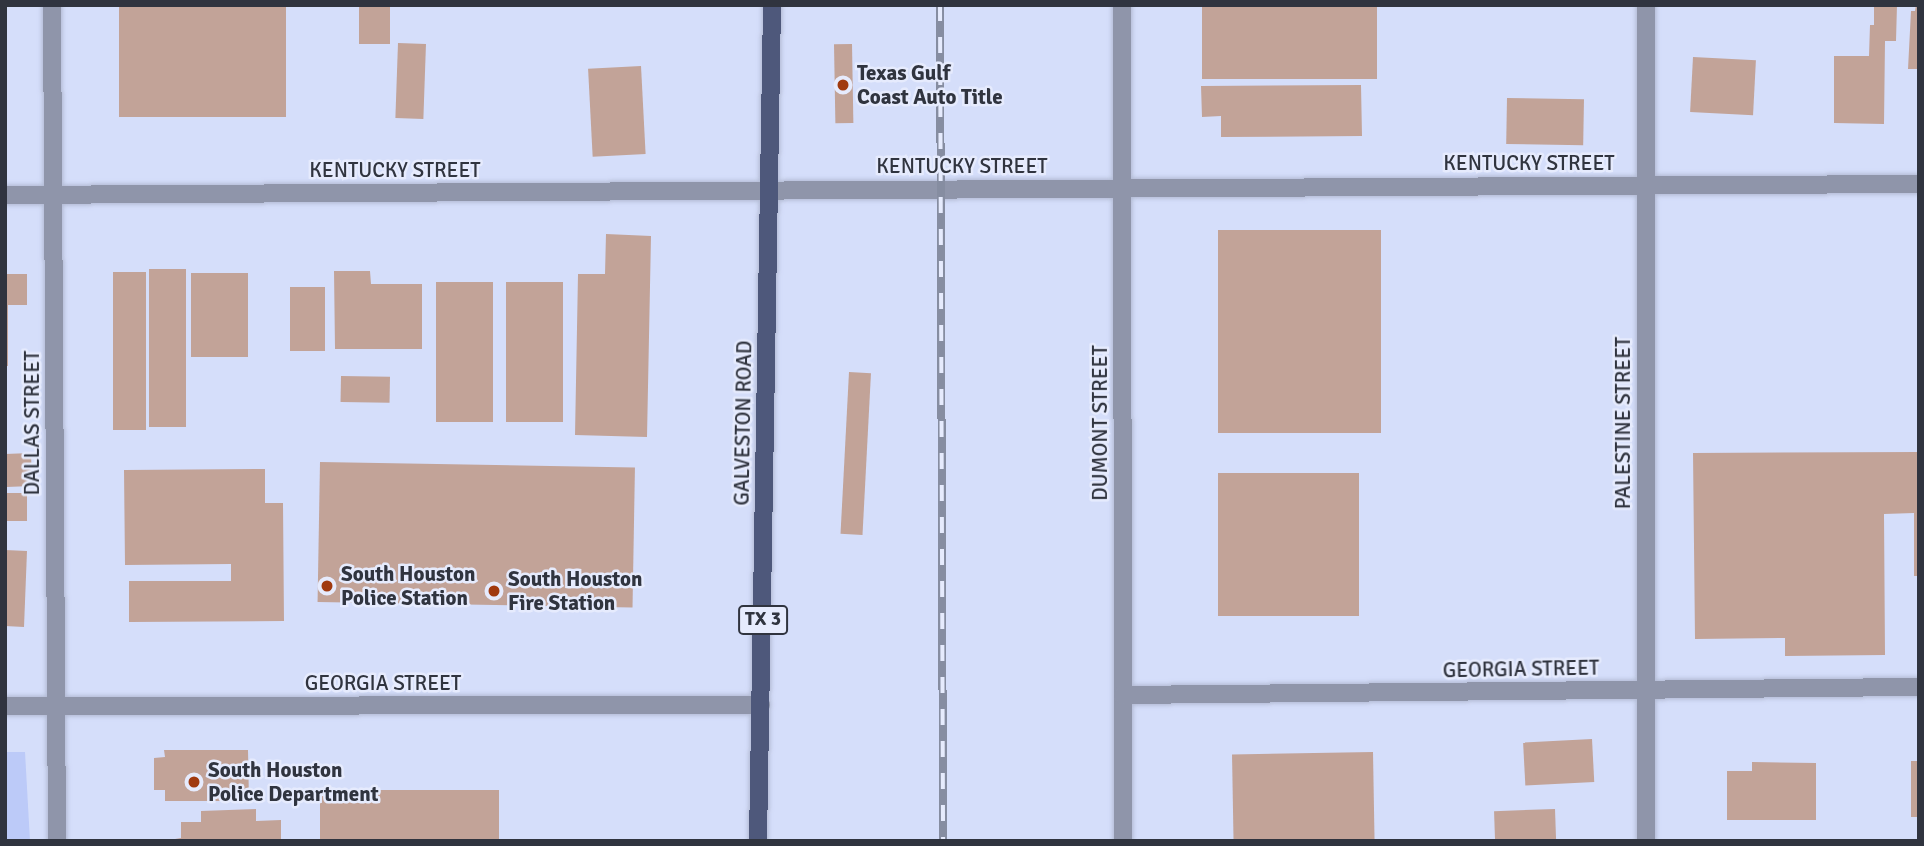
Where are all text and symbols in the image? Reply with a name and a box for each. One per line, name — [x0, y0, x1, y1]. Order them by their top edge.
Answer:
place label: Texas Gulf Coast Auto Title — [857, 60, 1003, 110]
marker: Texas Gulf Coast Auto Title — [835, 77, 851, 93]
street label: KENTUCKY STREET — [1443, 150, 1615, 176]
street label: KENTUCKY STREET — [876, 153, 1048, 179]
street label: KENTUCKY STREET — [309, 157, 481, 183]
street label: PALESTINE STREET — [1610, 337, 1636, 509]
street label: GALVESTON ROAD — [729, 340, 757, 506]
street label: DUMONT STREET — [1087, 345, 1113, 501]
street label: DALLAS STREET — [19, 351, 45, 495]
place label: South Houston Police Station — [341, 561, 475, 611]
place label: South Houston Fire Station — [508, 566, 642, 616]
marker: South Houston Police Station — [319, 578, 335, 594]
marker: South Houston Fire Station — [486, 583, 502, 599]
road number: TX 3 — [737, 604, 789, 636]
street label: GEORGIA STREET — [1442, 655, 1600, 683]
street label: GEORGIA STREET — [305, 670, 461, 696]
place label: South Houston Police Department — [208, 757, 379, 807]
marker: South Houston Police Department — [186, 774, 202, 790]

